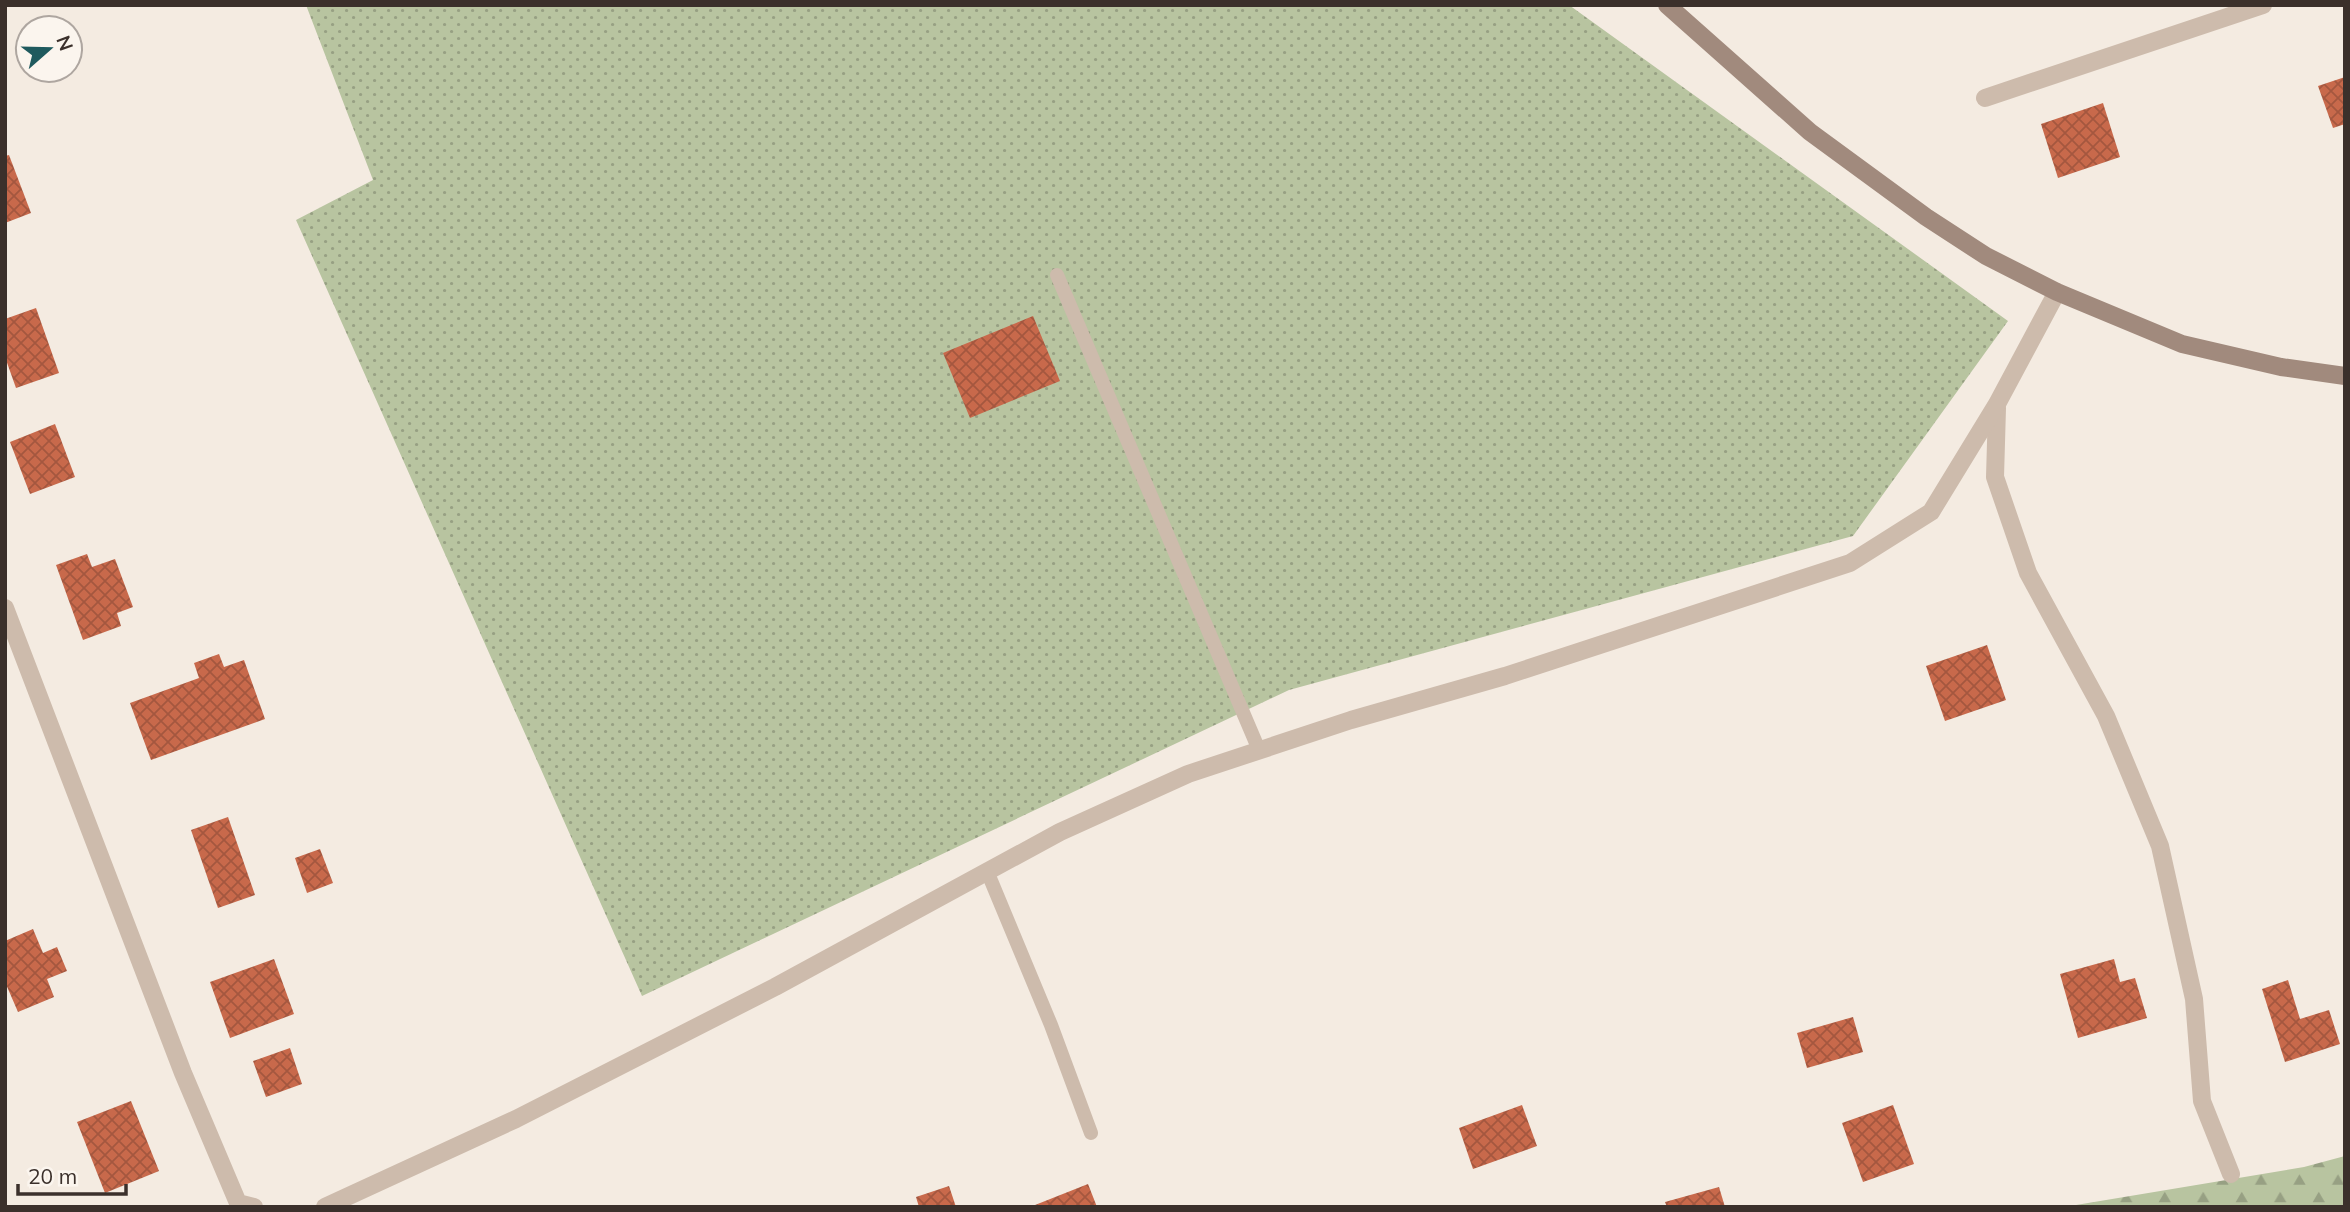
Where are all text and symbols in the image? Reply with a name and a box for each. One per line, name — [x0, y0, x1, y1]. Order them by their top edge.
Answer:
north arrow — [14, 14, 84, 84]
text: N — [51, 32, 79, 54]
scale bar — [18, 1152, 126, 1196]
text: 20 m — [28, 1163, 77, 1189]

